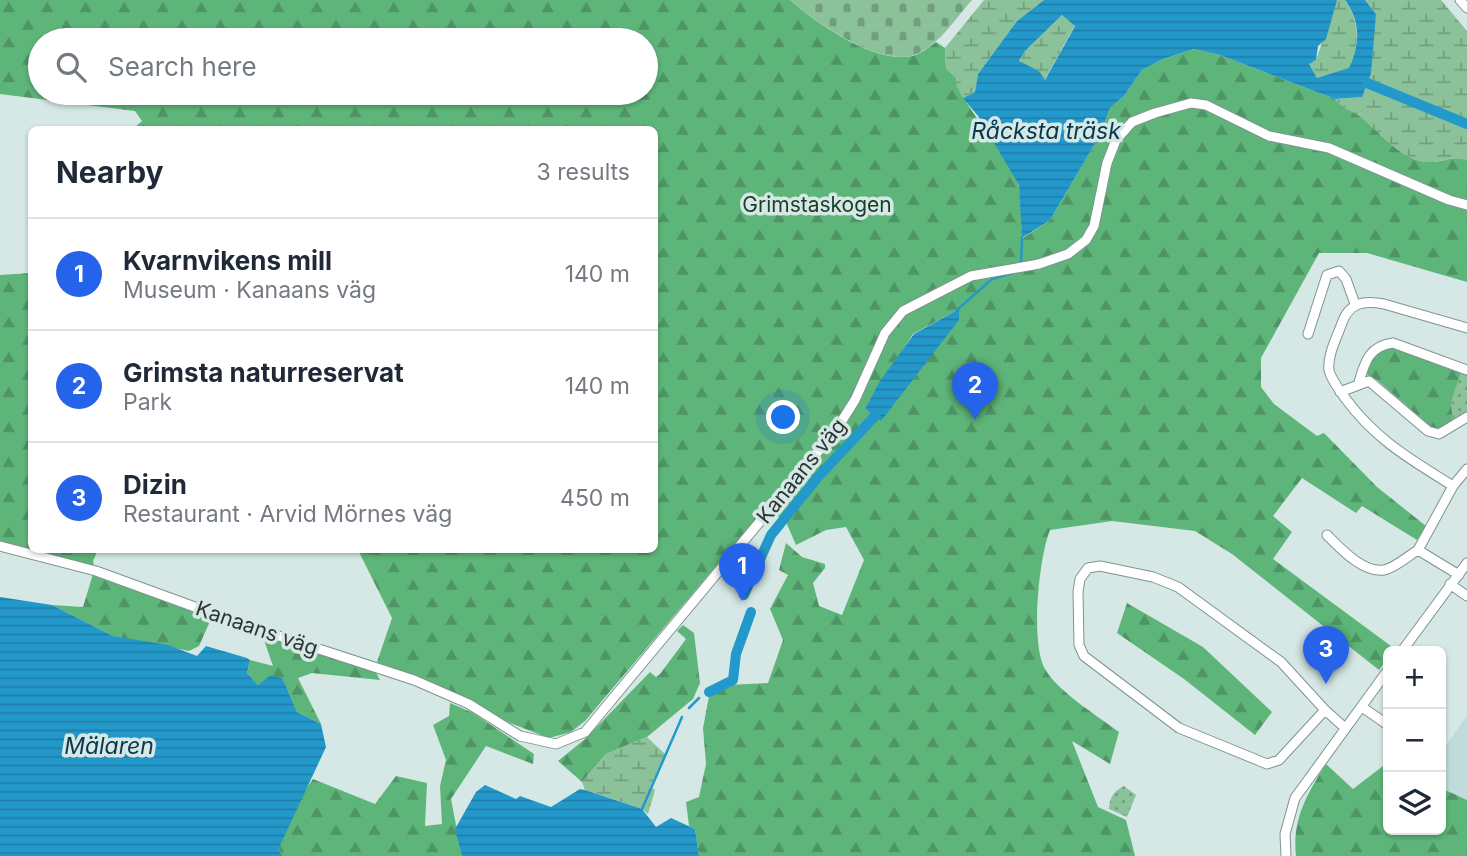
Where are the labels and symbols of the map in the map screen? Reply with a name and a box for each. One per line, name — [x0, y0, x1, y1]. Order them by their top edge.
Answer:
water label: Råcksta träsk — [971, 117, 1121, 145]
park label: Grimstaskogen — [742, 192, 892, 217]
pin: 2 — [952, 362, 998, 420]
your location — [766, 400, 800, 434]
street label: Kanaans väg — [751, 414, 851, 528]
pin: 1 — [719, 543, 765, 601]
street label: Kanaans väg — [193, 595, 321, 661]
pin: 3 — [1303, 626, 1349, 684]
water label: Mälaren — [64, 732, 154, 760]

